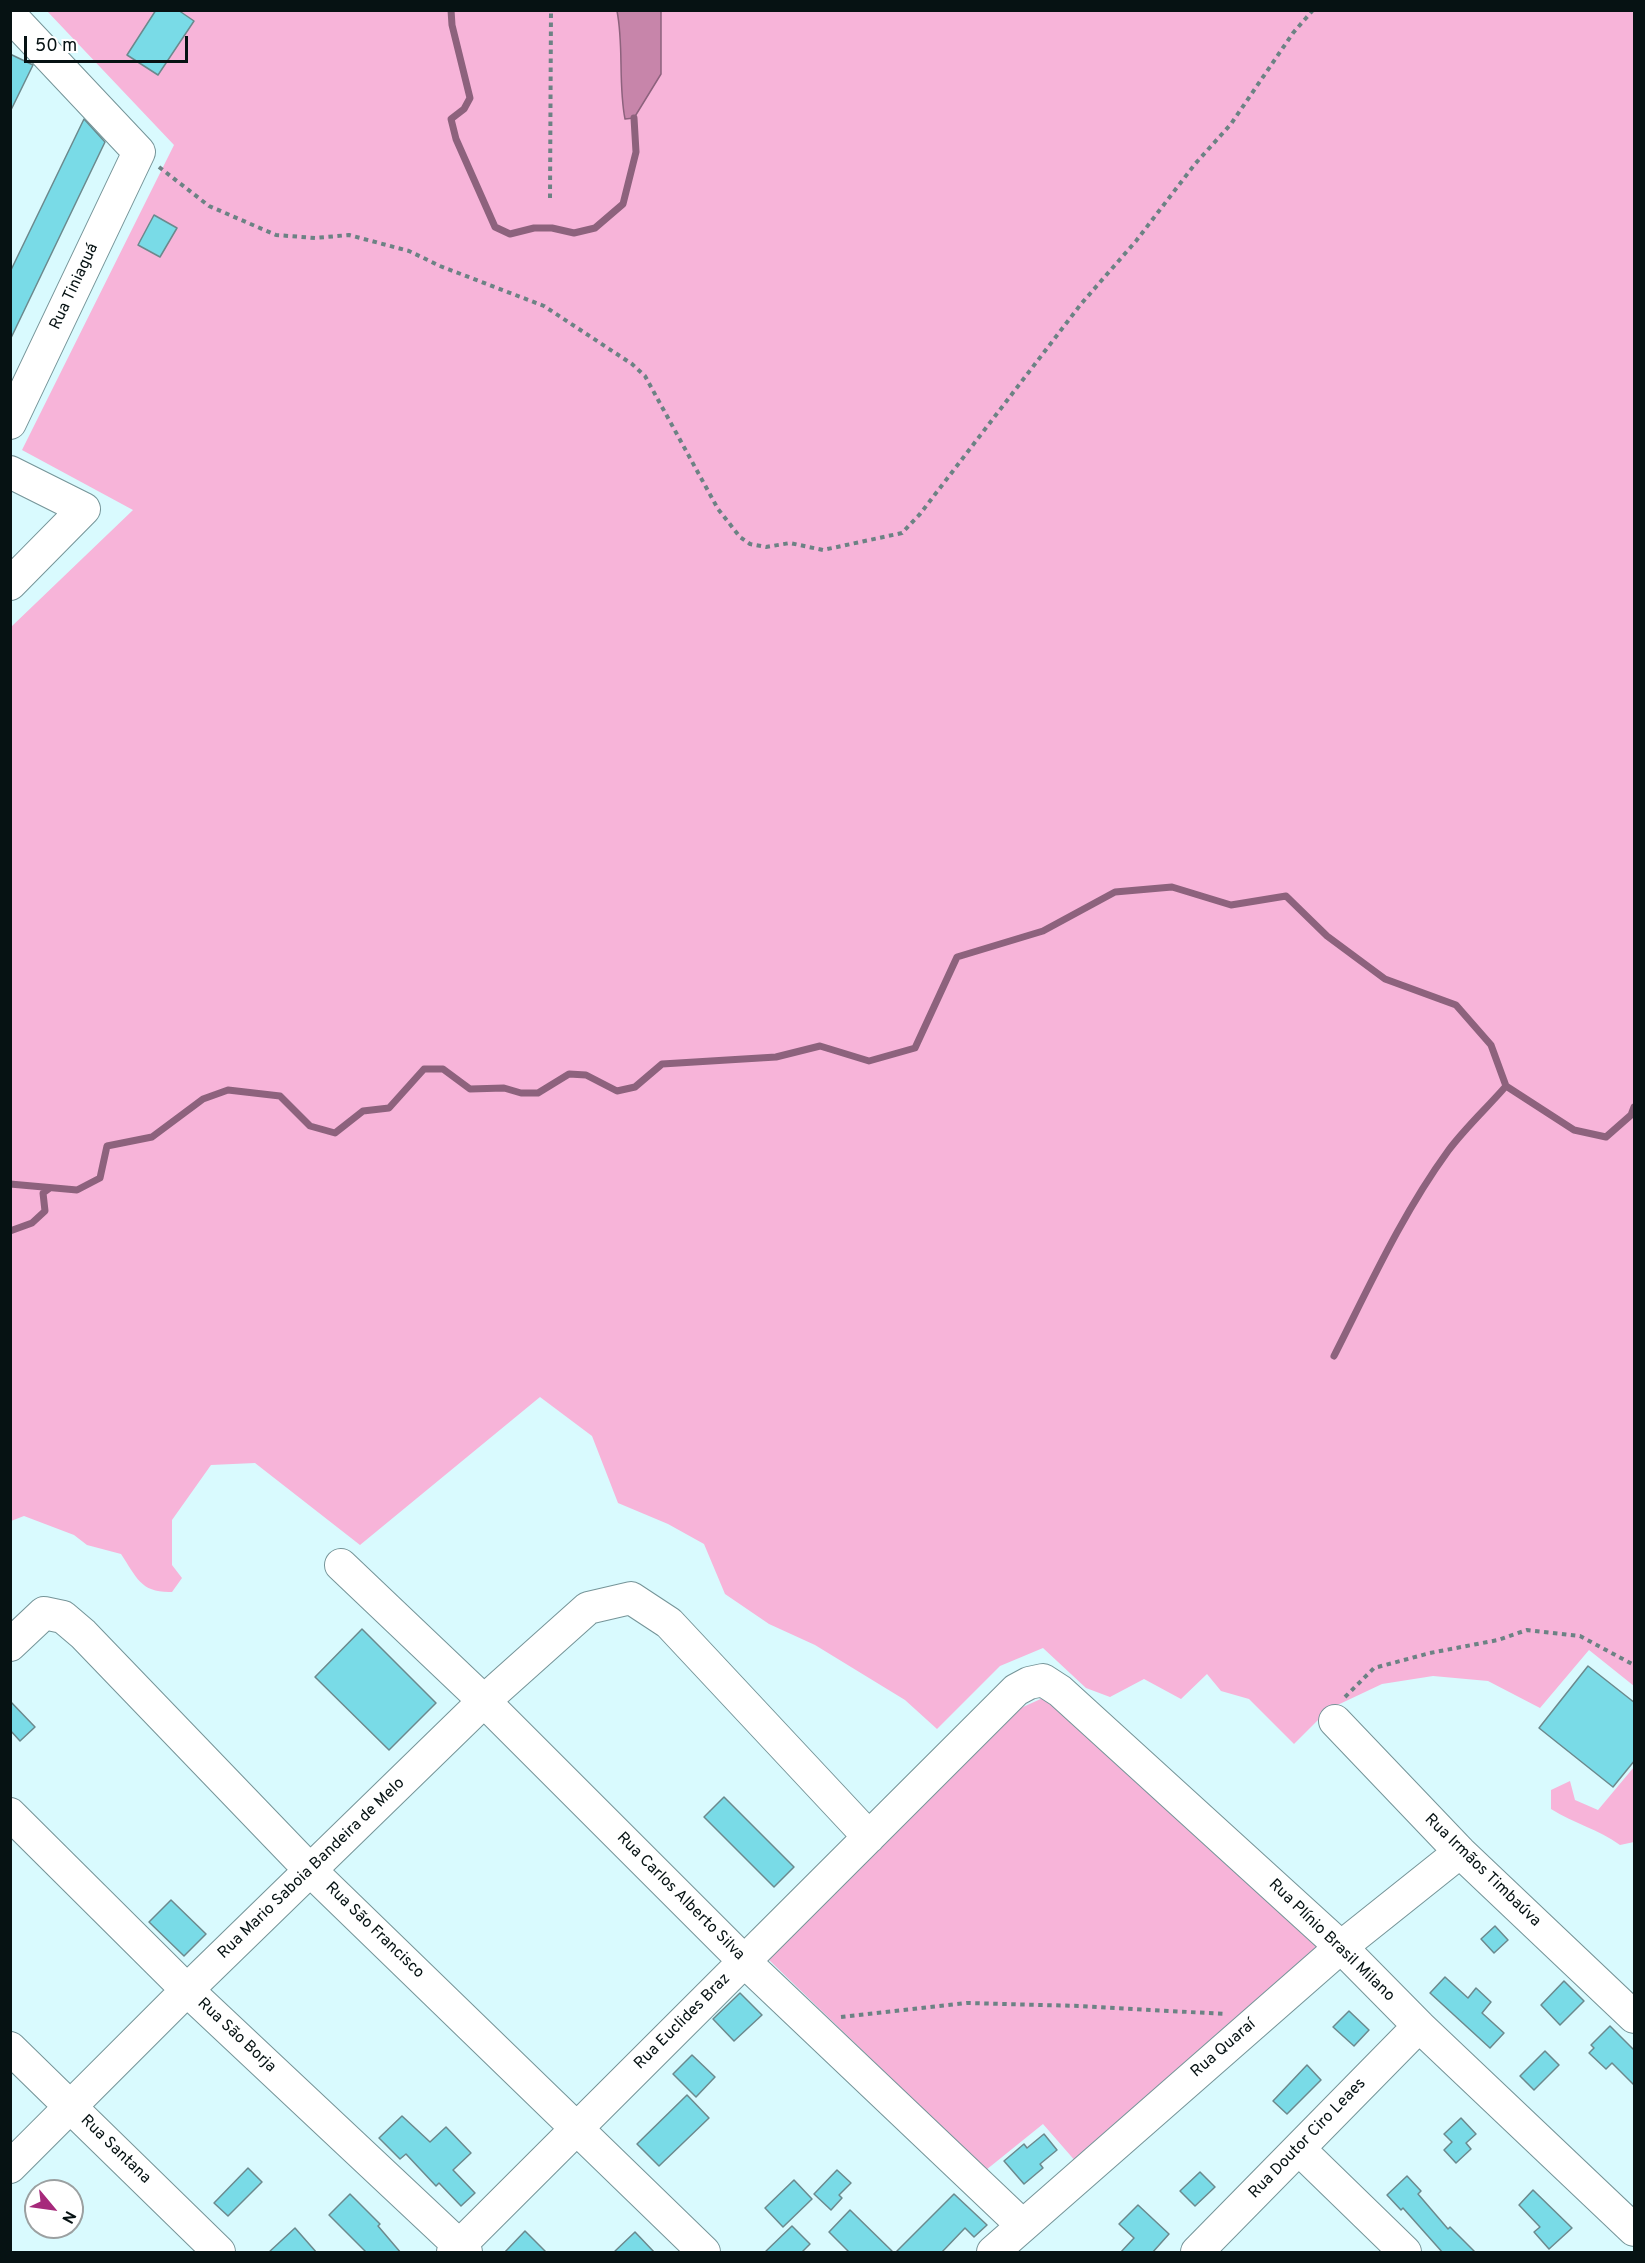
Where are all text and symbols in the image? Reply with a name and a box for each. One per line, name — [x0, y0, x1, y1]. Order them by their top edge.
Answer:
scale bar — [27, 24, 190, 62]
text: 50 m — [35, 35, 77, 58]
street label: Rua Tiniaguá — [47, 241, 103, 333]
street label: Rua Mario Saboia Bandeira de Melo — [215, 1774, 409, 1964]
street label: Rua Irmãos Timbaúva — [1420, 1811, 1544, 1931]
street label: Rua Carlos Alberto Silva — [612, 1829, 748, 1965]
street label: Rua Plínio Brasil Milano — [1264, 1876, 1398, 2006]
street label: Rua São Francisco — [320, 1879, 428, 1983]
street label: Rua Euclides Braz — [631, 1970, 735, 2074]
street label: Rua São Borja — [193, 1995, 279, 2077]
street label: Rua Quaraí — [1188, 2016, 1260, 2082]
street label: Rua Doutor Ciro Leaes — [1245, 2075, 1371, 2203]
street label: Rua Santana — [76, 2112, 154, 2188]
north arrow — [24, 2179, 84, 2239]
text: N — [56, 2207, 80, 2227]

